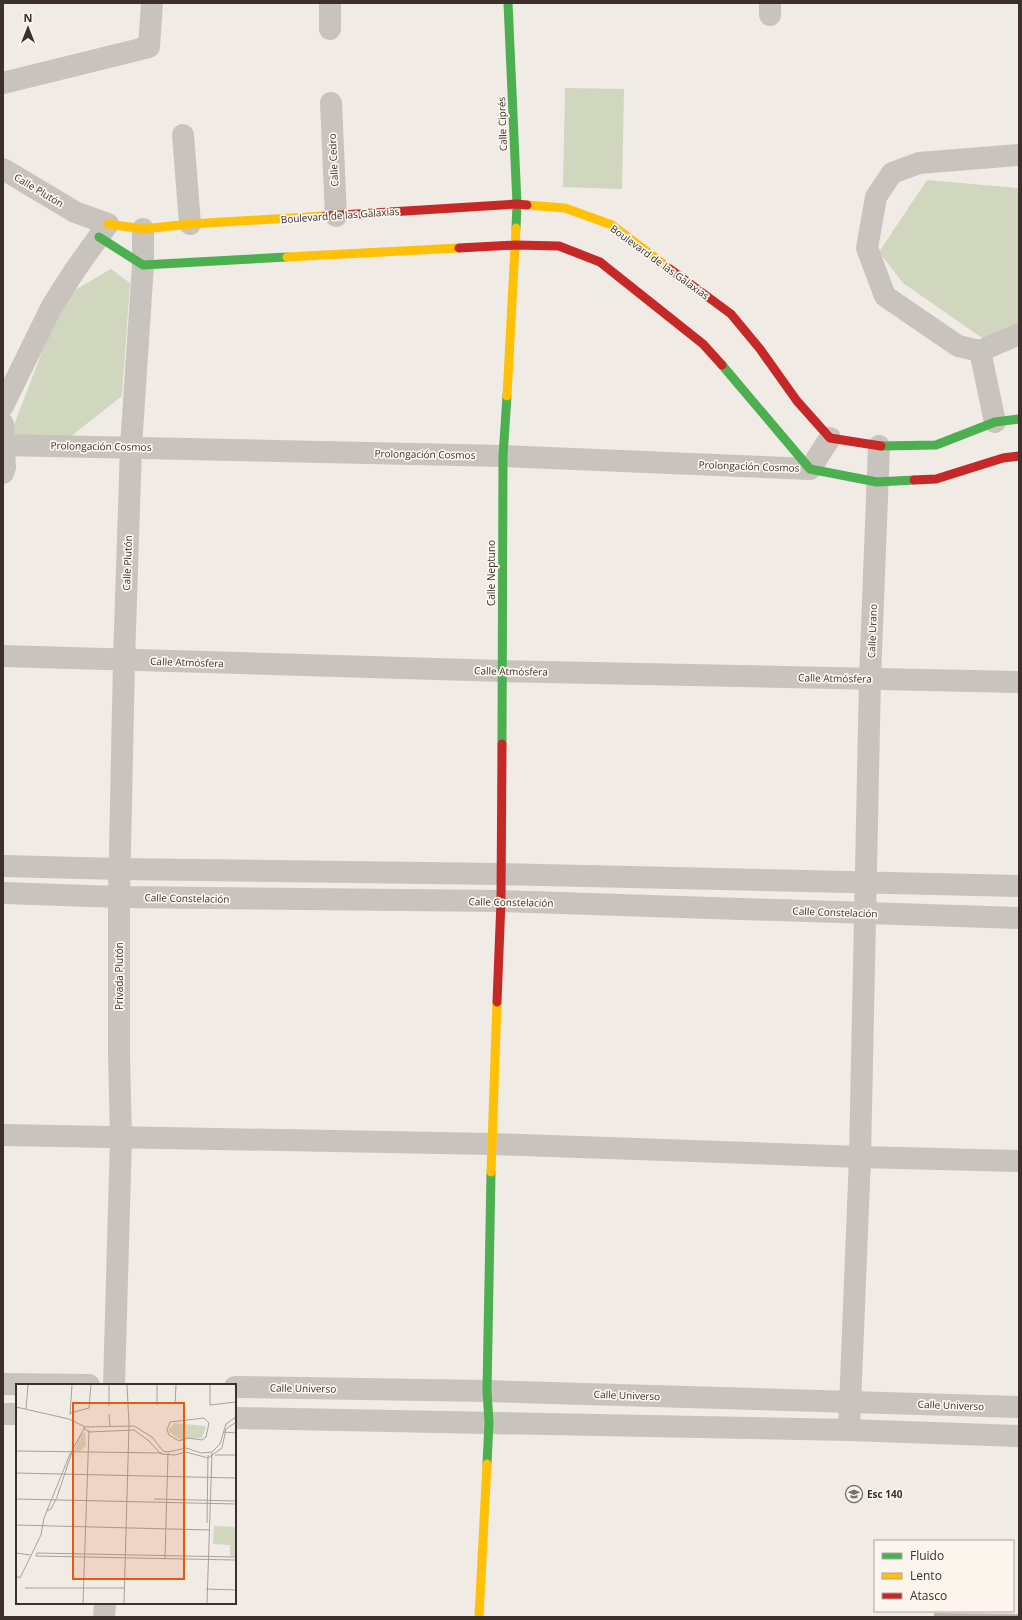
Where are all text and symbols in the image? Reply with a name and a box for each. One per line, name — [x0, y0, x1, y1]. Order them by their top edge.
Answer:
north arrow — [8, 8, 48, 48]
text: N — [24, 10, 32, 25]
street label: Calle Ciprés — [494, 96, 510, 151]
street label: Calle Cedro — [325, 133, 341, 187]
street label: Calle Plutón — [12, 170, 66, 210]
street label: Boulevard de las Galaxias — [280, 204, 400, 226]
street label: Boulevard de las Galaxias — [608, 221, 712, 303]
street label: Prolongación Cosmos — [50, 438, 152, 454]
street label: Prolongación Cosmos — [374, 446, 476, 462]
street label: Prolongación Cosmos — [698, 457, 800, 475]
street label: Calle Plutón — [119, 535, 135, 591]
street label: Calle Neptuno — [484, 540, 498, 606]
street label: Calle Urano — [864, 604, 880, 658]
street label: Calle Atmósfera — [150, 654, 224, 670]
street label: Calle Atmósfera — [474, 663, 548, 679]
street label: Calle Atmósfera — [798, 670, 872, 686]
street label: Calle Constelación — [144, 890, 230, 906]
street label: Calle Constelación — [468, 894, 554, 910]
street label: Calle Constelación — [792, 904, 878, 920]
street label: Privada Plutón — [112, 942, 126, 1010]
street label: Calle Universo — [270, 1380, 336, 1396]
inset map — [16, 1384, 236, 1604]
street label: Calle Universo — [594, 1387, 660, 1403]
street label: Calle Universo — [918, 1397, 984, 1413]
school or university icon: Esc 140 — [844, 1484, 864, 1504]
place label: Esc 140 — [867, 1487, 903, 1501]
legend — [874, 1540, 1014, 1612]
text: Fluido — [910, 1547, 944, 1564]
text: Lento — [910, 1567, 942, 1584]
text: Atasco — [910, 1587, 947, 1604]

